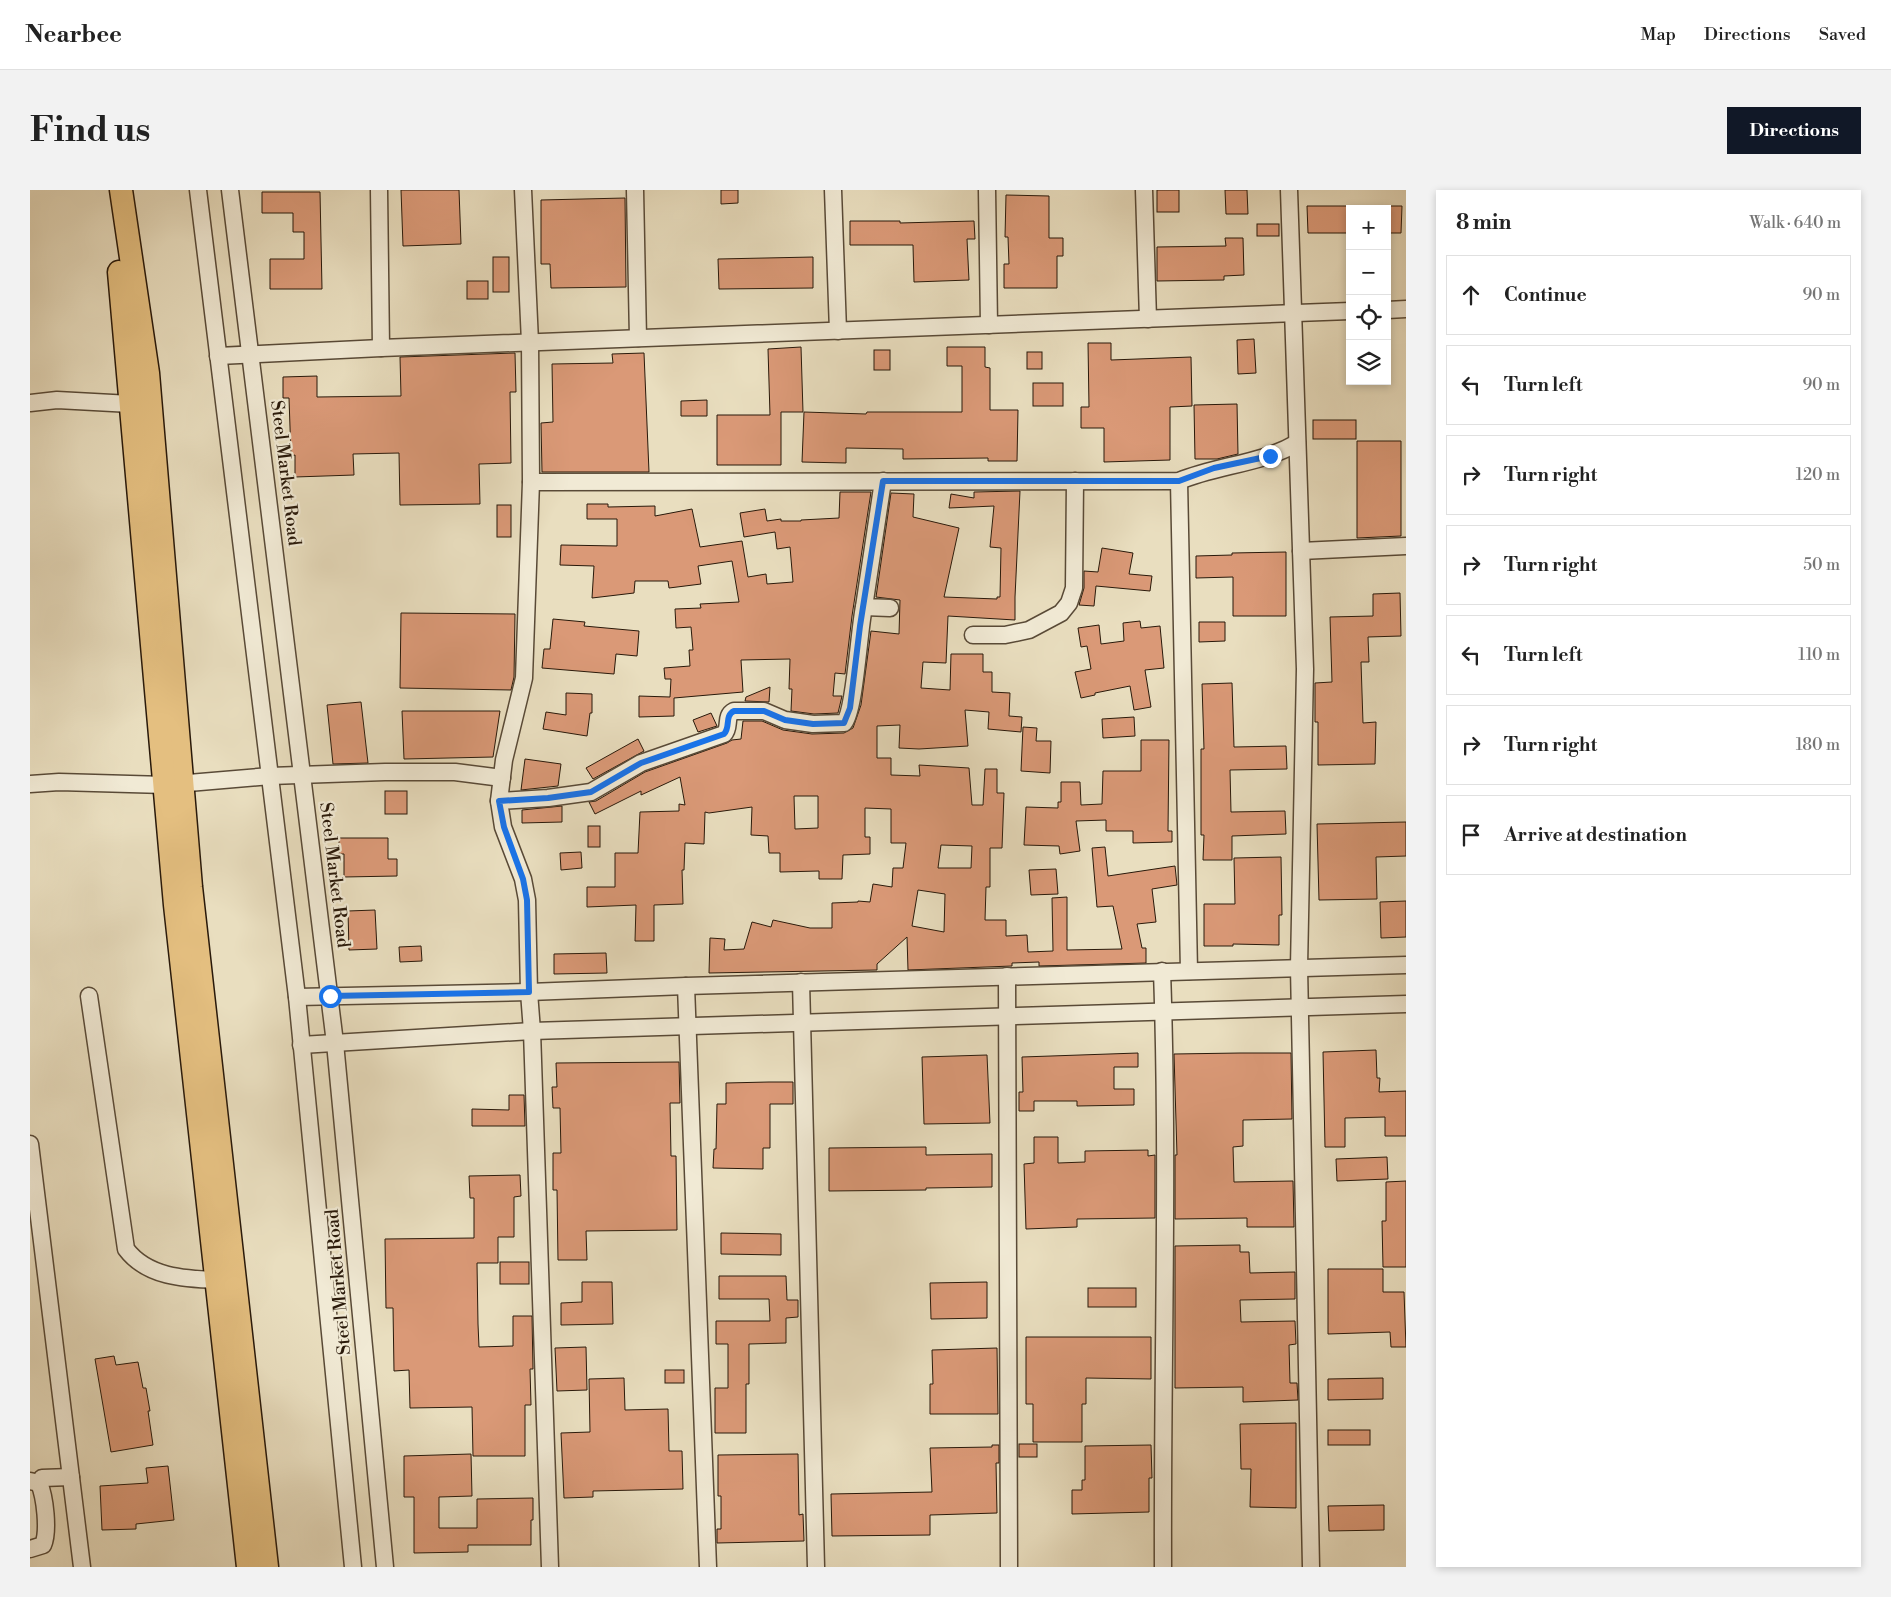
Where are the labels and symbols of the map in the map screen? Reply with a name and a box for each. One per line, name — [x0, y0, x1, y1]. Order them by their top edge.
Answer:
street label: Steel Market Road — [265, 399, 306, 548]
route end — [1259, 445, 1282, 468]
street label: Steel Market Road — [314, 801, 355, 950]
route start — [319, 985, 342, 1008]
street label: Steel Market Road — [321, 1207, 356, 1356]

